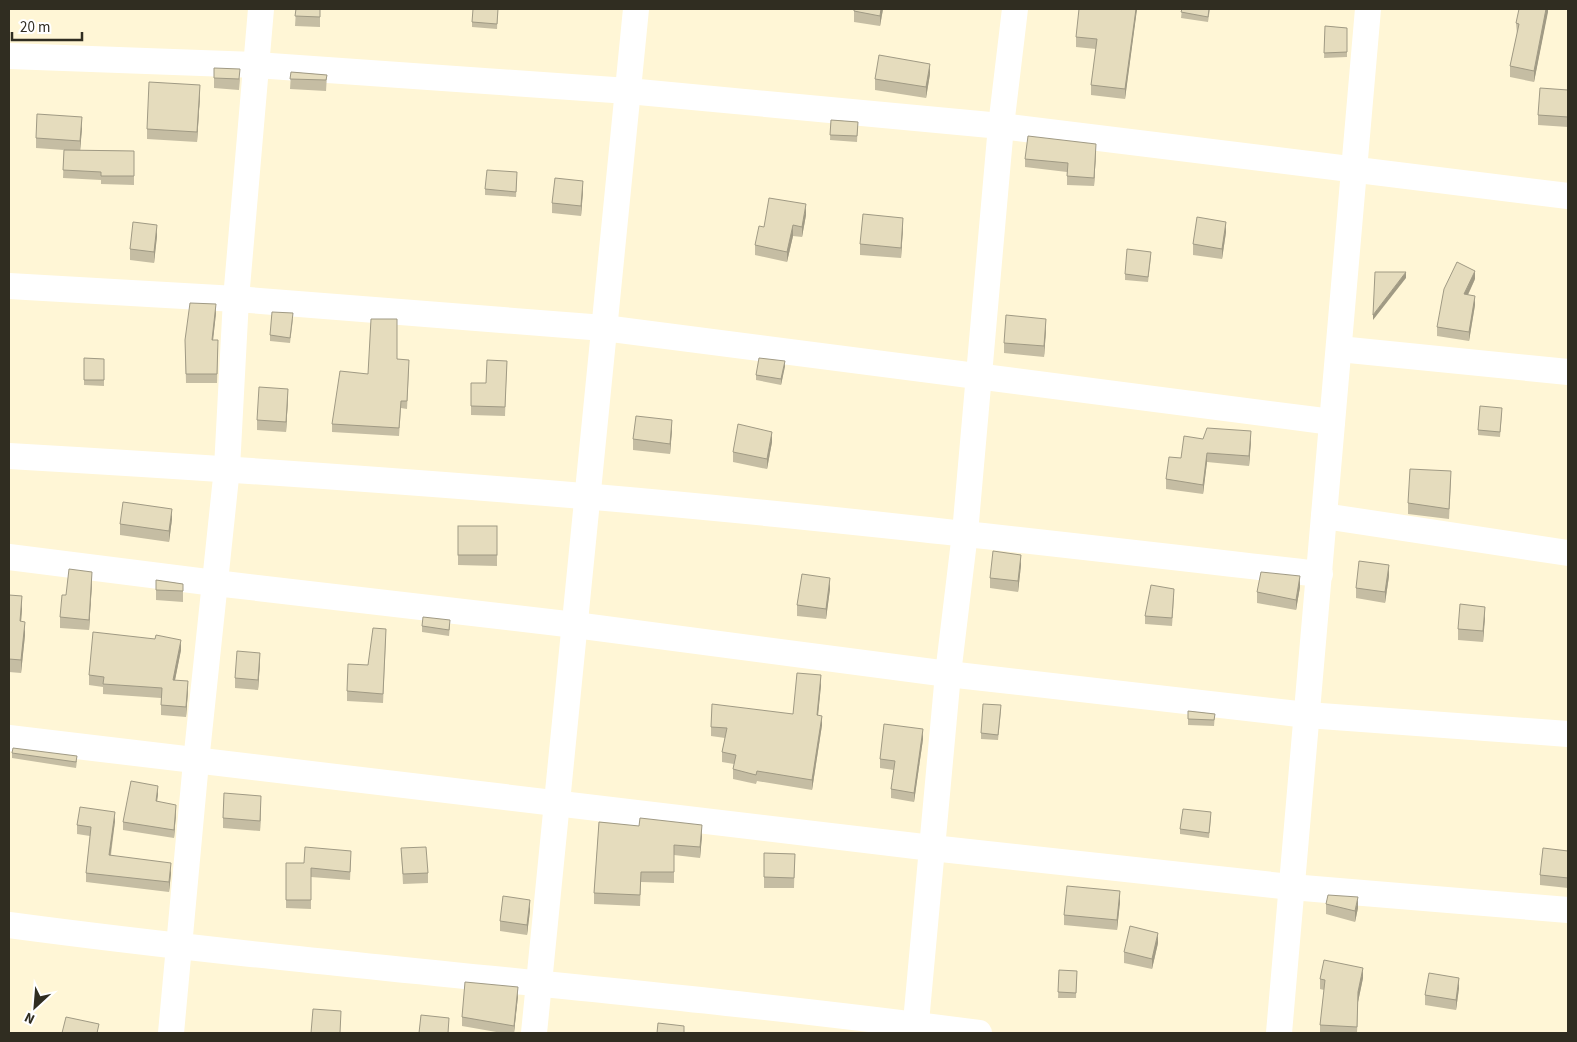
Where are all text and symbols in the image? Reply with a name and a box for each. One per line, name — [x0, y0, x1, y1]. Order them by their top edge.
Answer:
scale bar — [12, 10, 82, 42]
text: 20 m — [20, 17, 50, 38]
north arrow — [10, 982, 60, 1032]
text: N — [21, 1007, 38, 1029]

